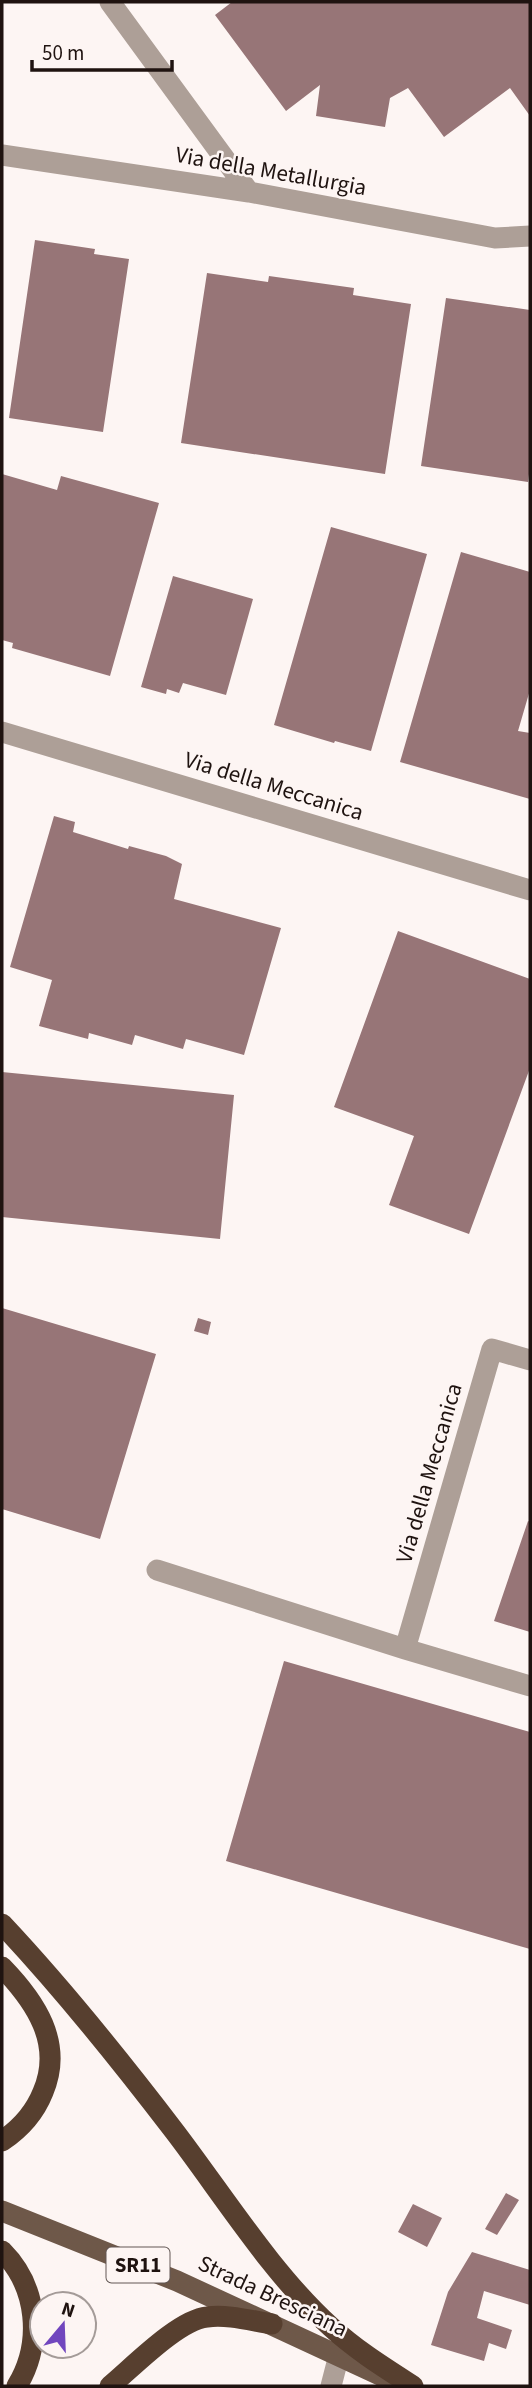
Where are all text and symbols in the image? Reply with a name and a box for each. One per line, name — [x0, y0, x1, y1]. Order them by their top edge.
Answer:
scale bar — [32, 28, 172, 72]
text: 50 m — [42, 38, 84, 68]
street label: Via della Metallurgia — [173, 138, 369, 204]
street label: Via della Meccanica — [180, 743, 368, 829]
street label: Via della Meccanica — [388, 1379, 470, 1567]
street label: Strada Bresciana — [193, 2247, 353, 2345]
road number: SR11 — [106, 2248, 170, 2282]
north arrow — [28, 2290, 98, 2360]
text: N — [58, 2296, 78, 2325]

